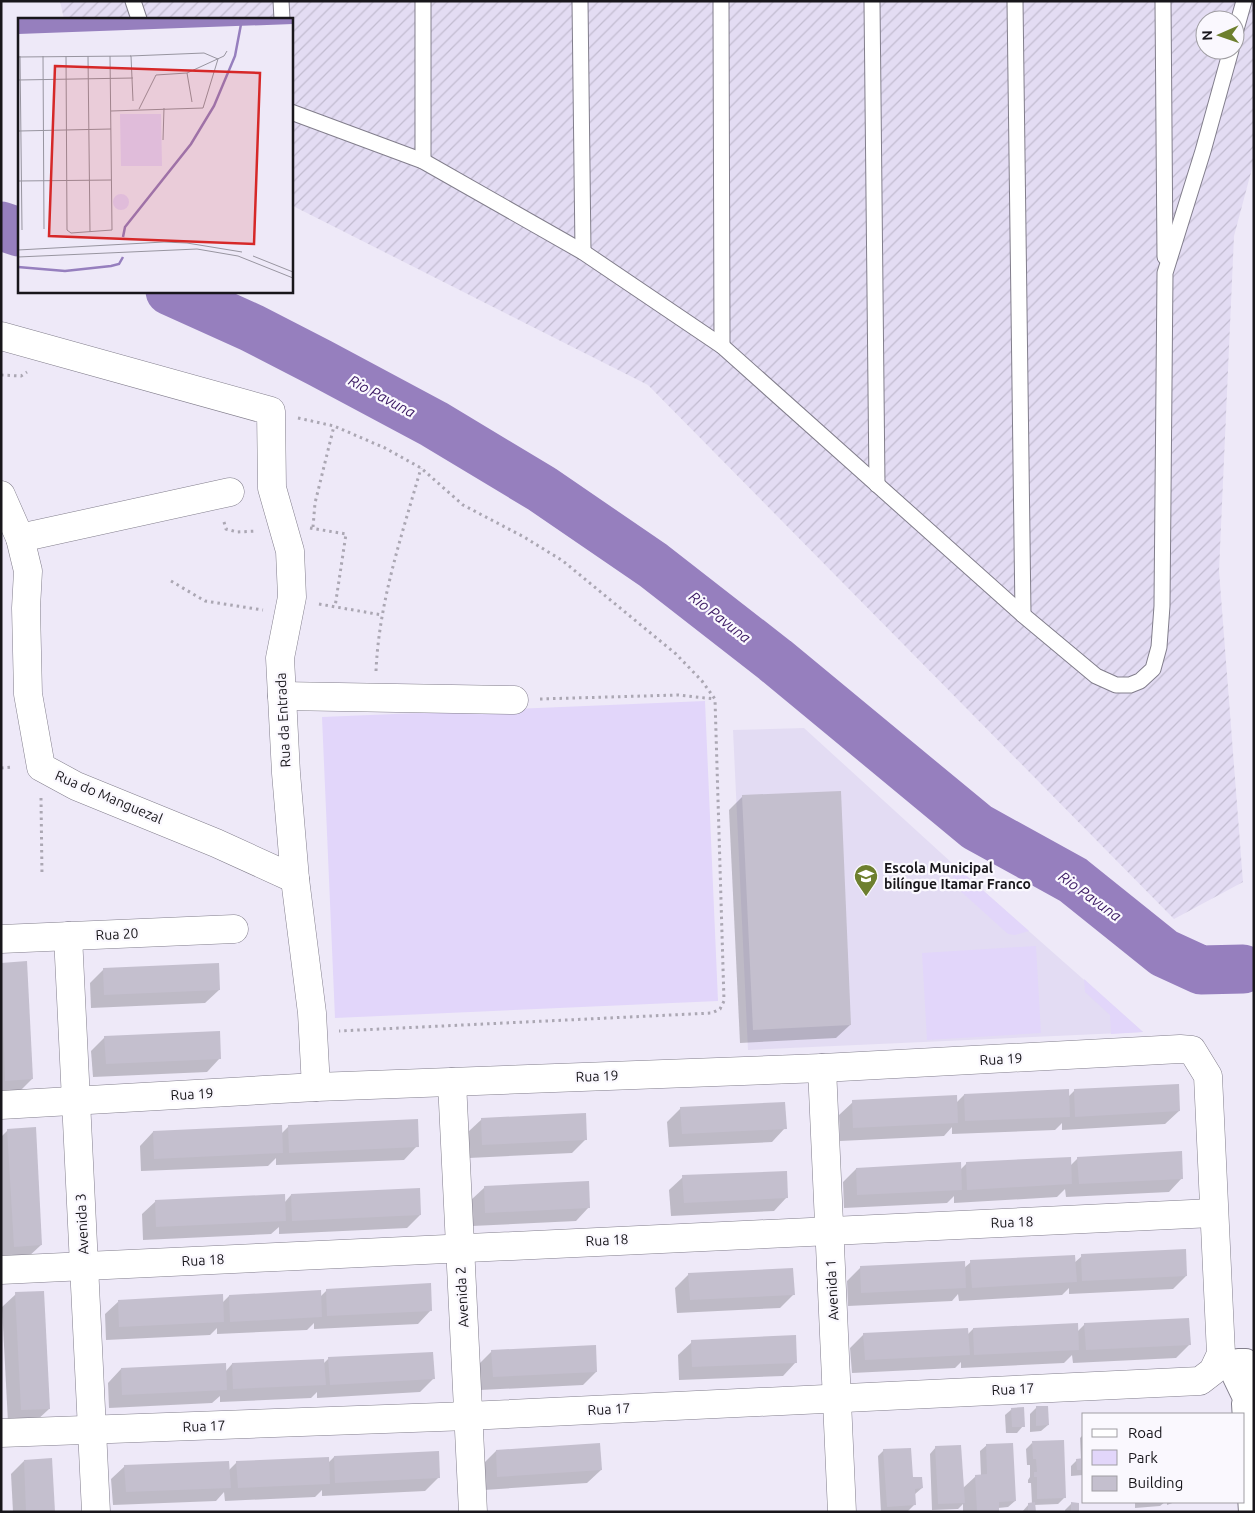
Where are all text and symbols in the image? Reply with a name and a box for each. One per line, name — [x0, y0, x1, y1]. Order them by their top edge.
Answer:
north arrow — [1195, 10, 1245, 60]
inset map — [18, 18, 292, 292]
text: N — [1199, 30, 1215, 41]
water label: Rio Pavuna — [346, 371, 418, 421]
water label: Rio Pavuna — [686, 588, 754, 646]
street label: Rua da Entrada — [273, 672, 293, 768]
street label: Rua do Manguezal — [53, 767, 165, 827]
place label: Escola Municipal bilíngue Itamar Franco — [884, 860, 1031, 892]
school or university icon: Escola Municipal bilíngue Itamar Franco — [853, 863, 879, 897]
water label: Rio Pavuna — [1055, 868, 1125, 924]
street label: Rua 20 — [95, 925, 139, 943]
street label: Rua 19 — [979, 1050, 1023, 1068]
street label: Rua 19 — [575, 1067, 619, 1085]
street label: Rua 19 — [170, 1085, 214, 1103]
street label: Avenida 3 — [72, 1193, 92, 1255]
street label: Rua 18 — [990, 1213, 1034, 1231]
street label: Rua 18 — [585, 1231, 629, 1249]
street label: Rua 18 — [181, 1251, 225, 1269]
street label: Avenida 1 — [822, 1259, 842, 1321]
street label: Avenida 2 — [452, 1266, 472, 1328]
street label: Rua 17 — [991, 1380, 1035, 1398]
street label: Rua 17 — [587, 1400, 631, 1418]
legend — [1082, 1413, 1245, 1503]
street label: Rua 17 — [182, 1417, 226, 1435]
text: Road — [1128, 1424, 1163, 1441]
text: Park — [1128, 1449, 1158, 1466]
text: Building — [1128, 1474, 1183, 1491]

